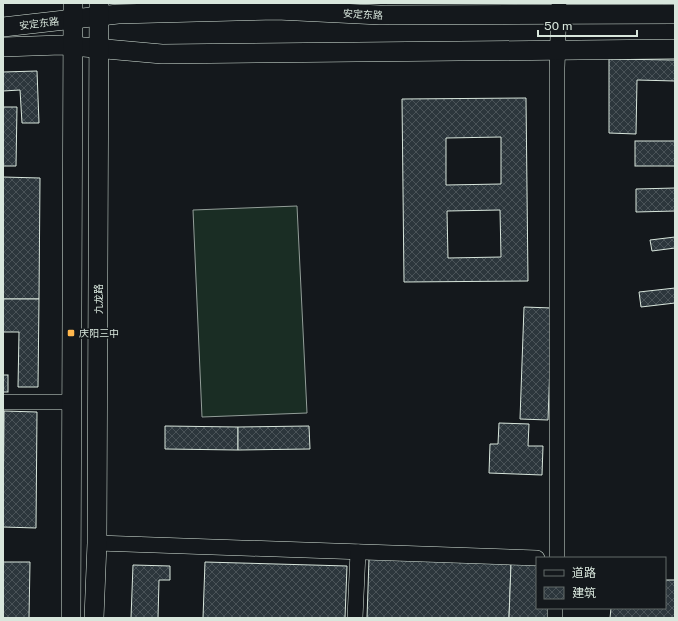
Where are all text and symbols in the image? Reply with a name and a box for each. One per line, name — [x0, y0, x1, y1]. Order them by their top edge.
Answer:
street label: 安定东路 — [343, 7, 383, 21]
scale bar — [538, 12, 637, 38]
street label: 安定东路 — [18, 15, 60, 31]
text: 50 m — [544, 19, 572, 33]
street label: 九龙路 — [92, 284, 104, 314]
place label: 庆阳三中 — [79, 327, 119, 339]
marker: 庆阳三中 — [66, 328, 76, 338]
legend — [536, 557, 666, 609]
text: 道路 — [572, 566, 596, 580]
text: 建筑 — [572, 586, 596, 600]

